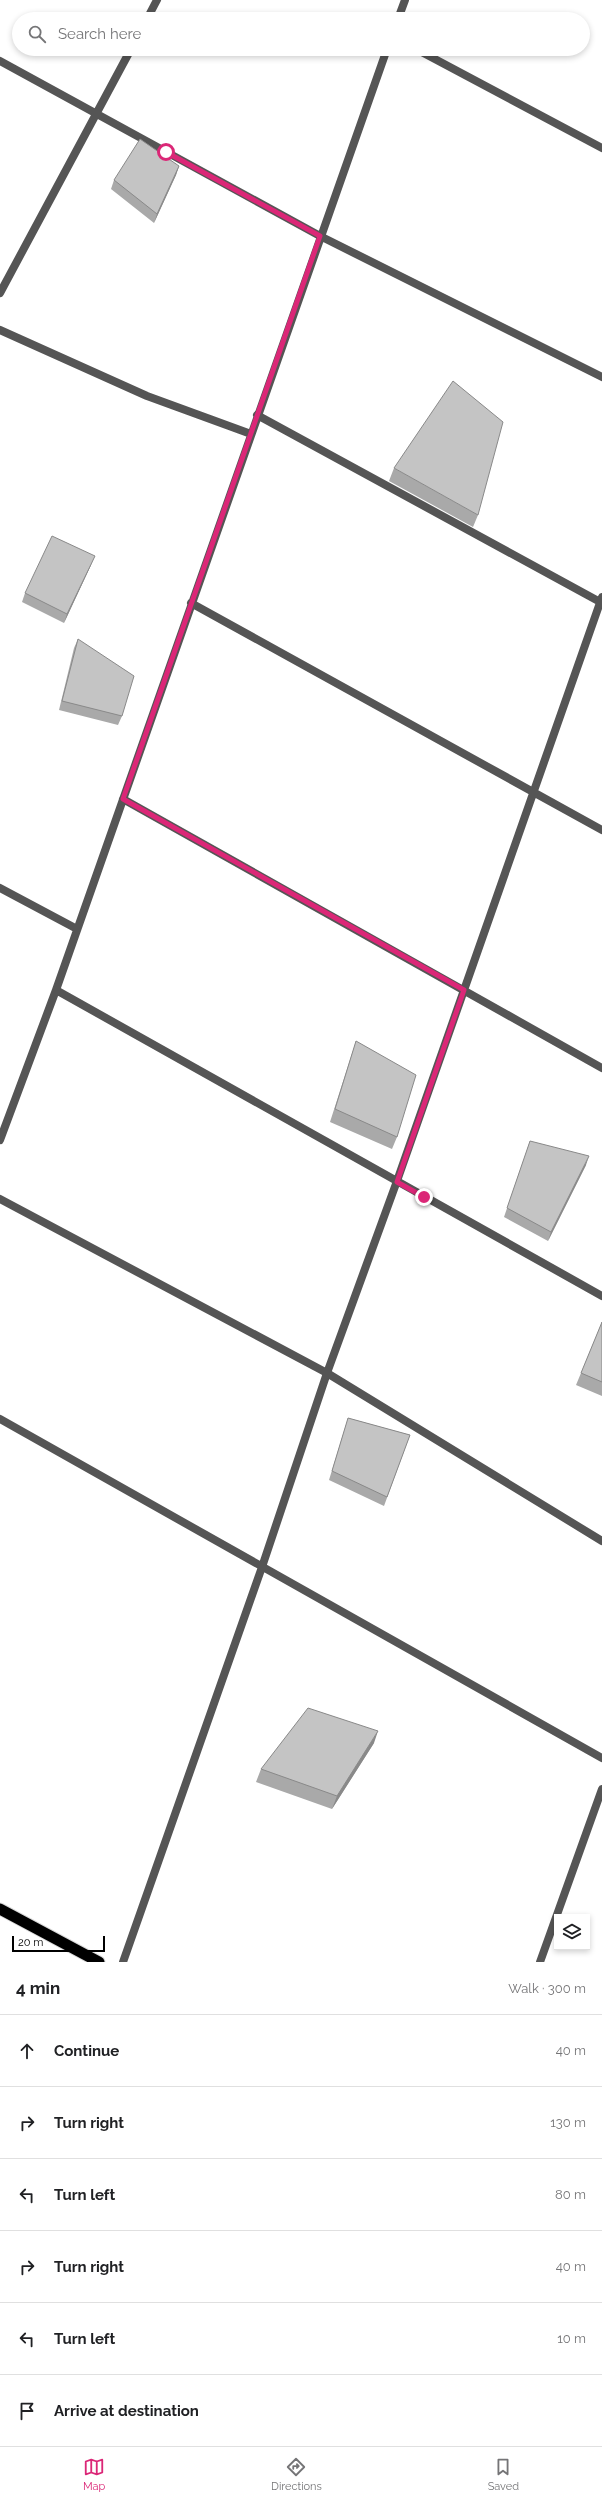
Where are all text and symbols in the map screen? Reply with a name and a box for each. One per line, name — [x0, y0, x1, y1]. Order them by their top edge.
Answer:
search box — [12, 12, 590, 56]
icon: search — [26, 23, 48, 45]
text: Search here — [58, 25, 141, 43]
route start — [157, 143, 175, 161]
route end — [415, 1188, 433, 1206]
map controls — [554, 1914, 590, 1950]
button: layers — [554, 1914, 590, 1950]
scale bar — [12, 1934, 105, 1953]
text: 20 m — [18, 1936, 43, 1949]
text: 4 min — [16, 1978, 60, 1998]
text: Walk · 300 m — [508, 1981, 586, 1996]
icon: ahead — [16, 2040, 38, 2062]
text: Continue — [54, 2042, 119, 2060]
text: 40 m — [556, 2043, 586, 2058]
icon: right — [16, 2112, 38, 2134]
text: Turn right — [54, 2114, 124, 2132]
text: 130 m — [550, 2115, 586, 2130]
icon: left — [16, 2184, 38, 2206]
text: Turn left — [54, 2186, 115, 2204]
text: 80 m — [555, 2187, 586, 2202]
icon: right — [16, 2256, 38, 2278]
text: Turn right — [54, 2258, 124, 2276]
text: 40 m — [556, 2259, 586, 2274]
icon: left — [16, 2328, 38, 2350]
text: Turn left — [54, 2330, 115, 2348]
text: 10 m — [557, 2331, 586, 2346]
icon: arrive — [16, 2400, 38, 2422]
text: Arrive at destination — [54, 2402, 199, 2420]
tab: Map — [83, 2456, 105, 2493]
tab: Directions — [271, 2456, 322, 2493]
tab: Saved — [488, 2456, 519, 2493]

